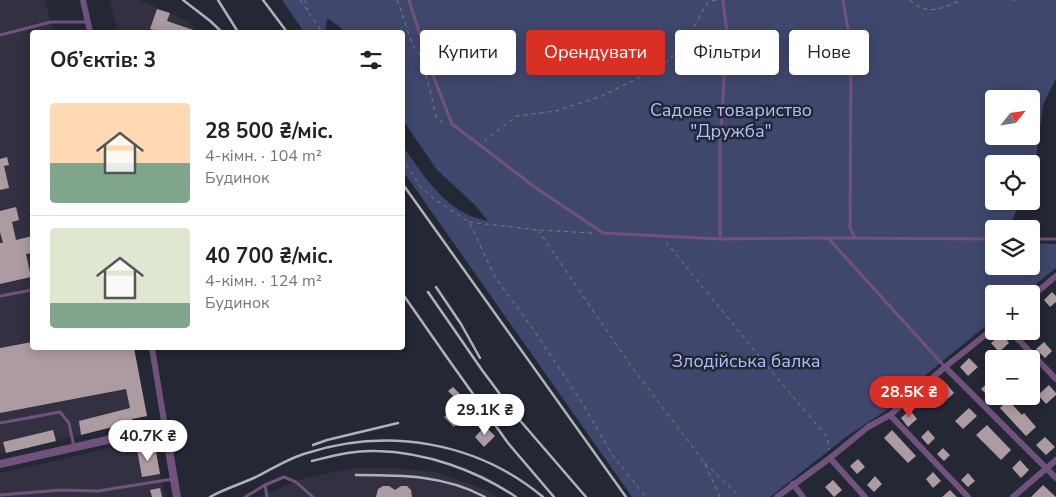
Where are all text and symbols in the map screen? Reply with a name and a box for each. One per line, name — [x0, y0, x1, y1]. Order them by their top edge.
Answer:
chip: Купити — [420, 30, 516, 75]
chip: Орендувати — [526, 30, 665, 75]
chip: Фільтри — [675, 30, 779, 75]
chip: Нове — [789, 30, 869, 75]
text: Об’єктів: 3 — [50, 46, 156, 74]
icon: filters — [357, 46, 385, 74]
north arrow — [985, 90, 1040, 145]
map controls — [985, 90, 1040, 405]
park label: Садове товариство "Дружба" — [650, 98, 812, 143]
text: 28 500 ₴/міс. — [205, 117, 333, 145]
icon: home — [90, 123, 150, 183]
text: 4-кімн. · 104 m² — [205, 145, 322, 167]
button: locate — [985, 155, 1040, 210]
text: Будинок — [205, 167, 269, 189]
button: layers — [985, 220, 1040, 275]
text: 40 700 ₴/міс. — [205, 242, 333, 270]
icon: home — [90, 248, 150, 308]
text: 4-кімн. · 124 m² — [205, 270, 322, 292]
button: + — [985, 285, 1040, 340]
text: Будинок — [205, 292, 269, 314]
park label: Злодійська балка — [672, 349, 820, 373]
button: − — [985, 350, 1040, 405]
pin: 28.5K ₴ — [863, 376, 955, 418]
text: 28.5K ₴ — [880, 381, 938, 403]
pin: 29.1K ₴ — [439, 394, 531, 436]
text: 29.1K ₴ — [456, 399, 514, 421]
pin: 40.7K ₴ — [102, 420, 194, 462]
text: 40.7K ₴ — [119, 425, 177, 447]

